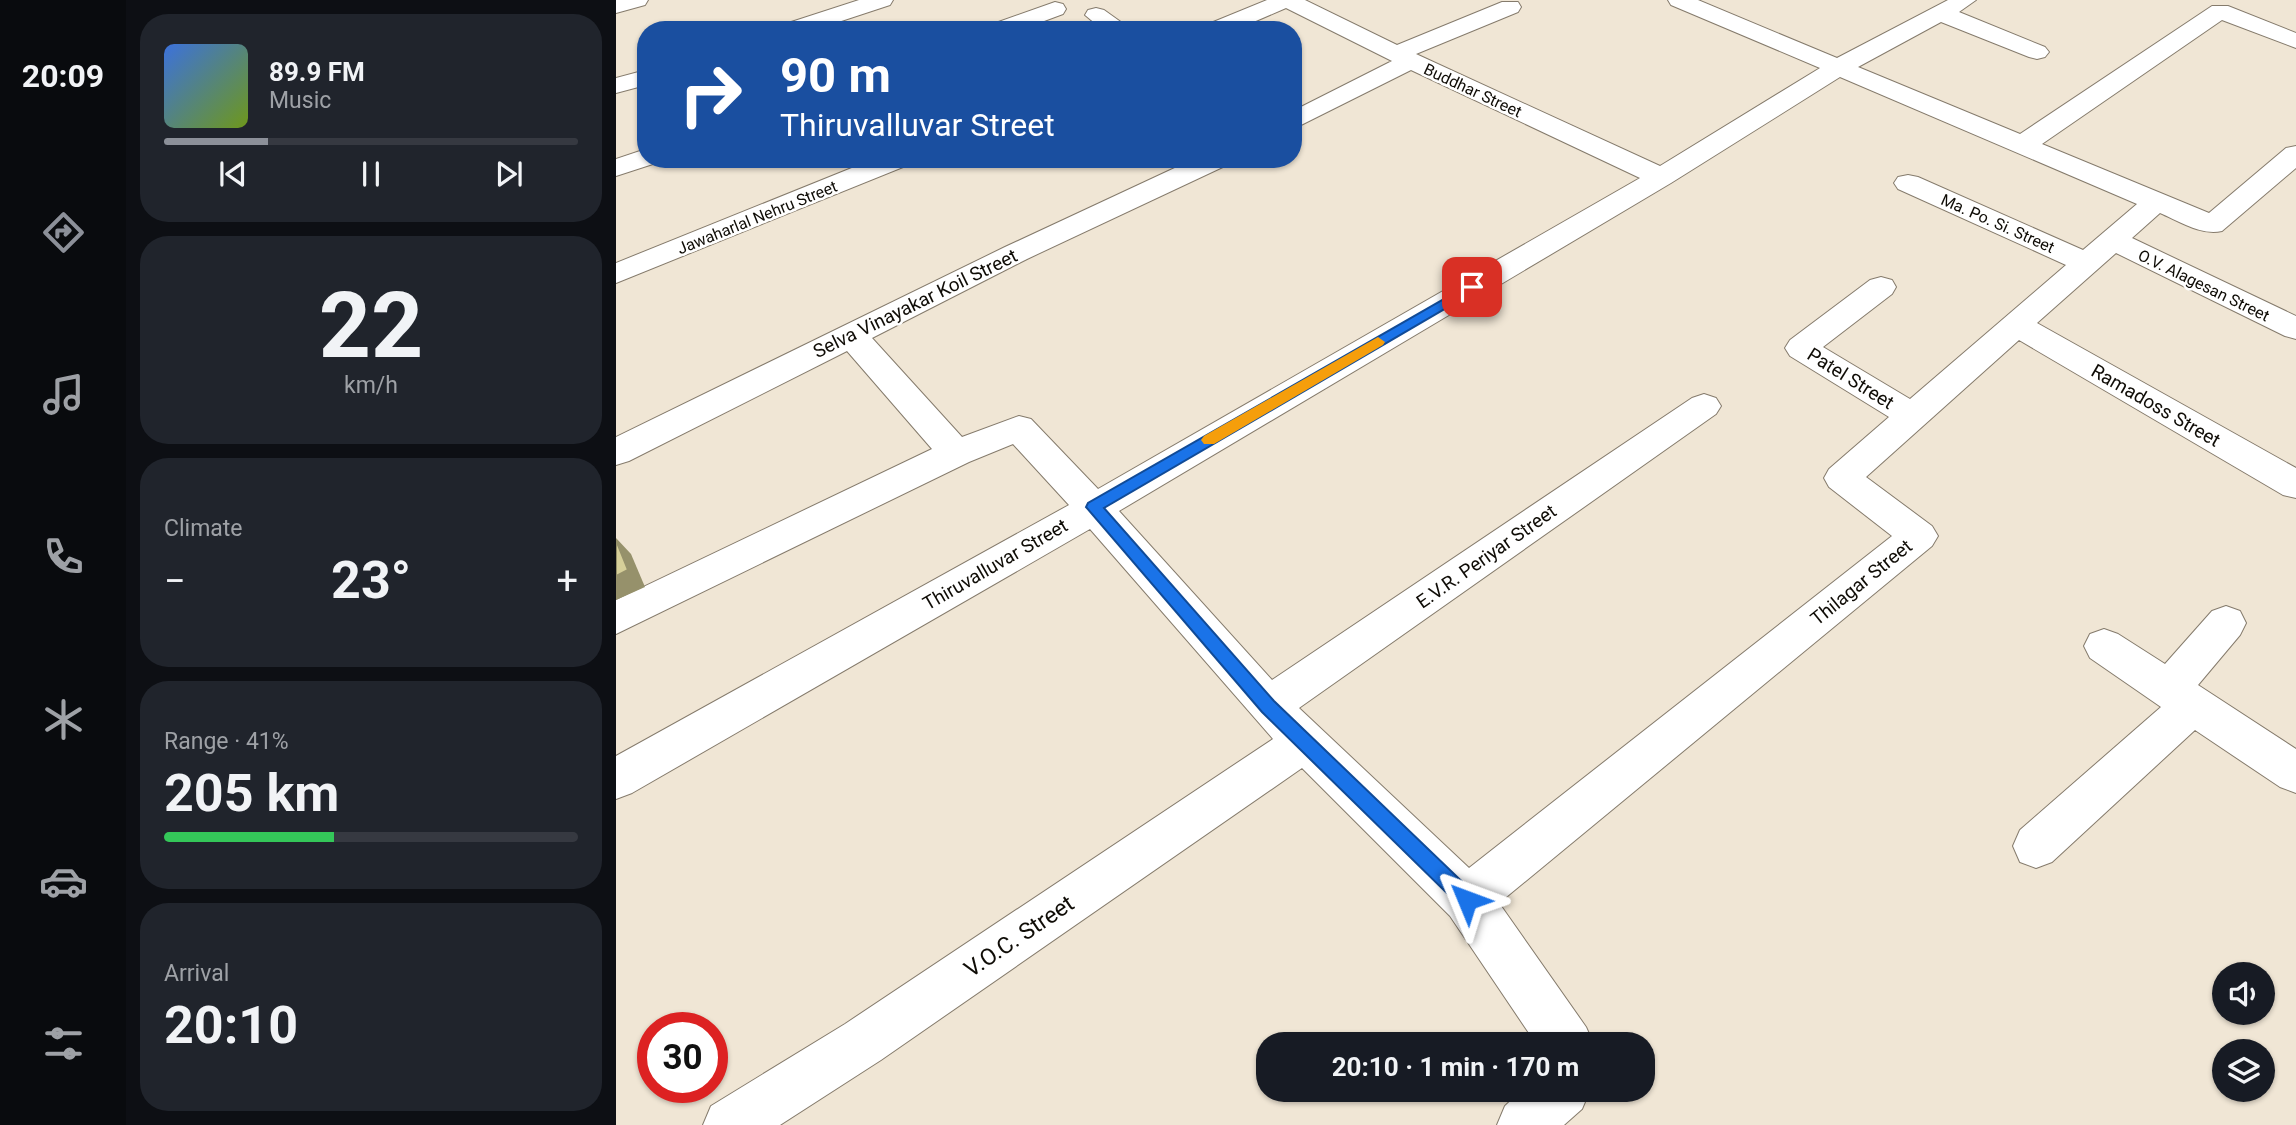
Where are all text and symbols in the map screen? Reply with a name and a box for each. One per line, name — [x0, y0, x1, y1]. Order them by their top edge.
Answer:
text: 90 m — [780, 47, 891, 104]
icon: right — [665, 49, 756, 140]
text: 20:09 — [22, 57, 104, 95]
text: 89.9 FM — [269, 57, 365, 87]
street label: Buddhar Street — [1421, 59, 1525, 121]
text: Music — [269, 87, 331, 114]
text: Thiruvalluvar Street — [780, 106, 1055, 144]
icon: previous — [214, 155, 252, 193]
icon: pause — [352, 155, 390, 193]
icon: next — [490, 155, 528, 193]
street label: Jawaharlal Nehru Street — [674, 177, 840, 258]
street label: Ma. Po. Si. Street — [1938, 190, 2057, 257]
icon: directions — [39, 208, 88, 257]
street label: Selva Vinayakar Koil Street — [809, 244, 1021, 363]
street label: O.V. Alagesan Street — [2135, 245, 2272, 325]
pin — [1442, 257, 1502, 317]
icon: arrive — [1453, 268, 1491, 306]
text: 22 — [319, 273, 423, 379]
street label: Patel Street — [1803, 343, 1898, 414]
street label: Ramadoss Street — [2087, 359, 2224, 452]
icon: music — [39, 370, 88, 419]
text: km/h — [344, 372, 398, 399]
street label: E.V.R. Periyar Street — [1412, 499, 1561, 613]
street label: Thiruvalluvar Street — [919, 514, 1072, 615]
text: Climate — [164, 515, 243, 542]
icon: phone — [39, 532, 88, 581]
street label: Thilagar Street — [1806, 535, 1917, 630]
text: 23° — [331, 550, 411, 611]
text: − — [164, 559, 186, 603]
text: + — [556, 559, 578, 603]
icon: climate — [39, 695, 88, 744]
text: Range · 41% — [164, 728, 289, 755]
text: 205 km — [164, 763, 339, 824]
icon: car — [39, 857, 88, 906]
position arrow — [1430, 863, 1504, 937]
street label: V.O.C. Street — [959, 890, 1079, 983]
text: Arrival — [164, 960, 229, 987]
map controls — [2212, 962, 2275, 1102]
button: sound — [2212, 962, 2275, 1025]
text: 20:10 — [164, 995, 298, 1056]
speed limit sign: 30 — [637, 1012, 728, 1103]
icon: filters — [39, 1019, 88, 1068]
button: layers — [2212, 1039, 2275, 1102]
text: 20:10 · 1 min · 170 m — [1332, 1052, 1579, 1082]

